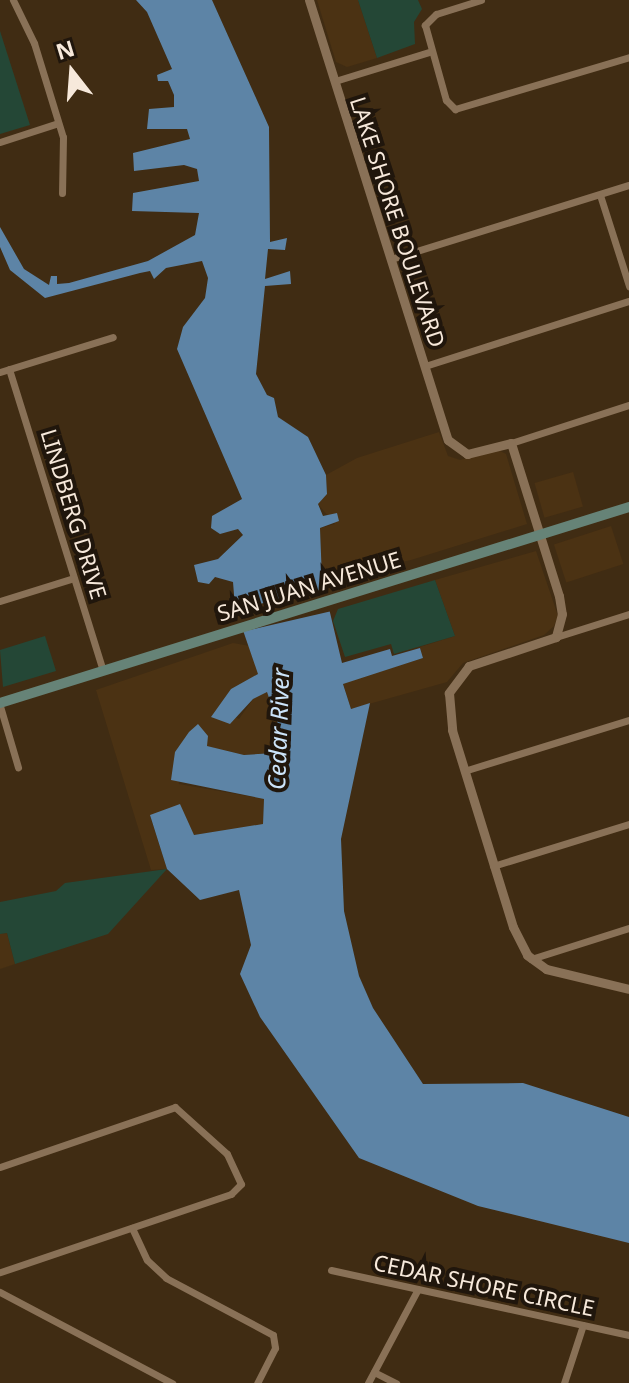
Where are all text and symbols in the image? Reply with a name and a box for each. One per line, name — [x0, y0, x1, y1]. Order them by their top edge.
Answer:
north arrow — [32, 32, 112, 112]
text: N — [52, 32, 78, 66]
street label: LAKE SHORE BOULEVARD — [345, 93, 451, 351]
street label: LINDBERG DRIVE — [36, 426, 112, 602]
street label: SAN JUAN AVENUE — [214, 546, 404, 626]
water label: Cedar River — [261, 668, 295, 790]
street label: CEDAR SHORE CIRCLE — [371, 1249, 597, 1321]

